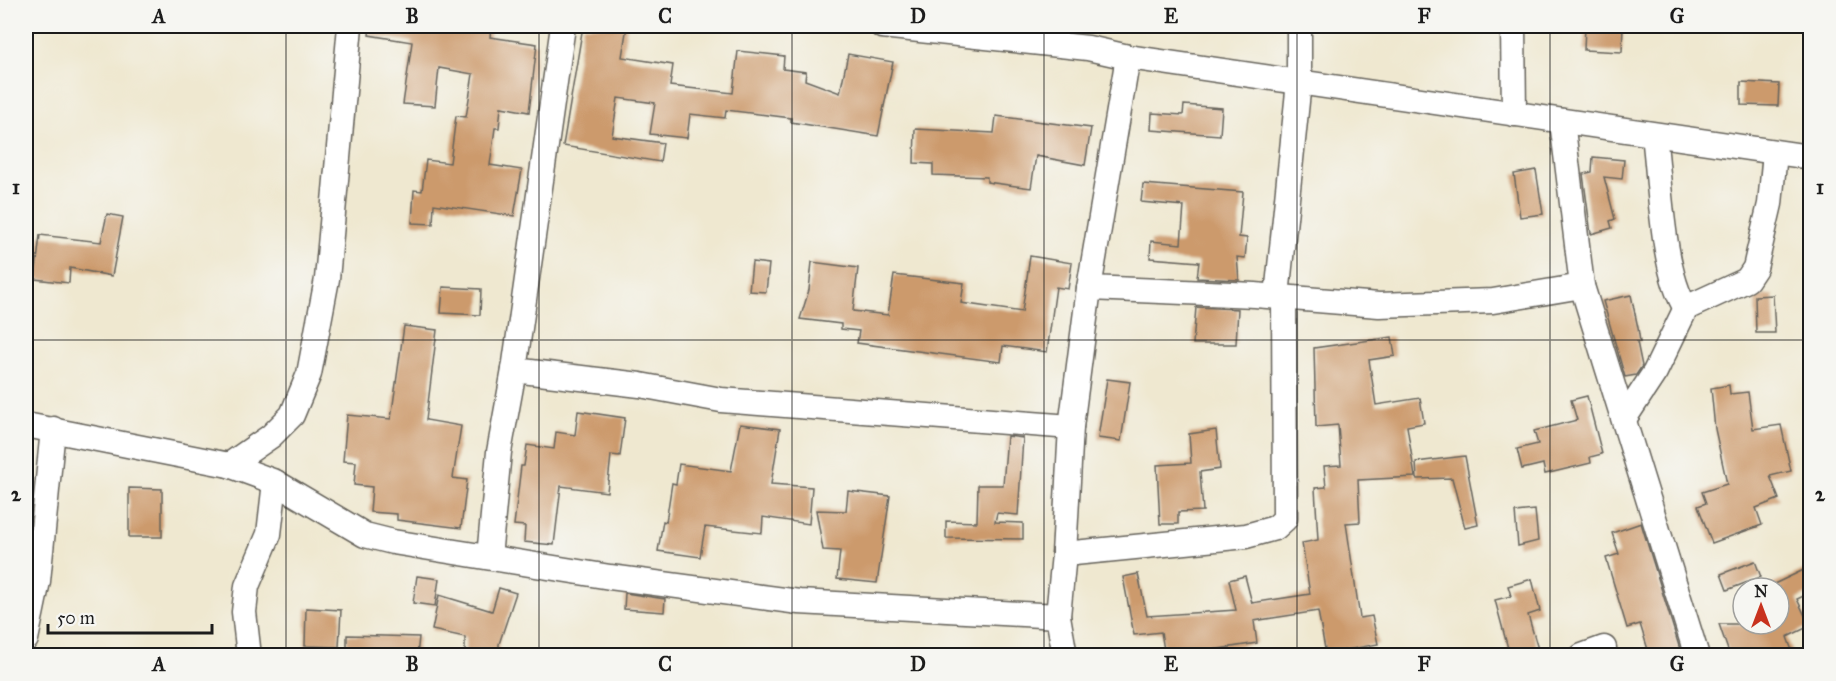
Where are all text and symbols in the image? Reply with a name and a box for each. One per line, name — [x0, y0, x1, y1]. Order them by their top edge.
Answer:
text: A — [150, 4, 166, 28]
text: B — [405, 4, 419, 28]
text: C — [658, 4, 672, 28]
text: D — [910, 4, 926, 28]
text: E — [1164, 4, 1179, 28]
text: F — [1417, 4, 1431, 28]
text: G — [1670, 4, 1685, 28]
text: 1 — [12, 175, 20, 199]
text: 1 — [1816, 175, 1824, 199]
text: 2 — [11, 482, 22, 506]
text: 2 — [1815, 482, 1826, 506]
north arrow — [1731, 576, 1791, 636]
text: N — [1754, 582, 1768, 601]
scale bar — [48, 597, 212, 635]
text: 50 m — [57, 607, 95, 629]
text: A — [150, 652, 166, 676]
text: B — [405, 652, 419, 676]
text: C — [658, 652, 672, 676]
text: D — [910, 652, 926, 676]
text: E — [1164, 652, 1179, 676]
text: F — [1417, 652, 1431, 676]
text: G — [1670, 652, 1685, 676]

